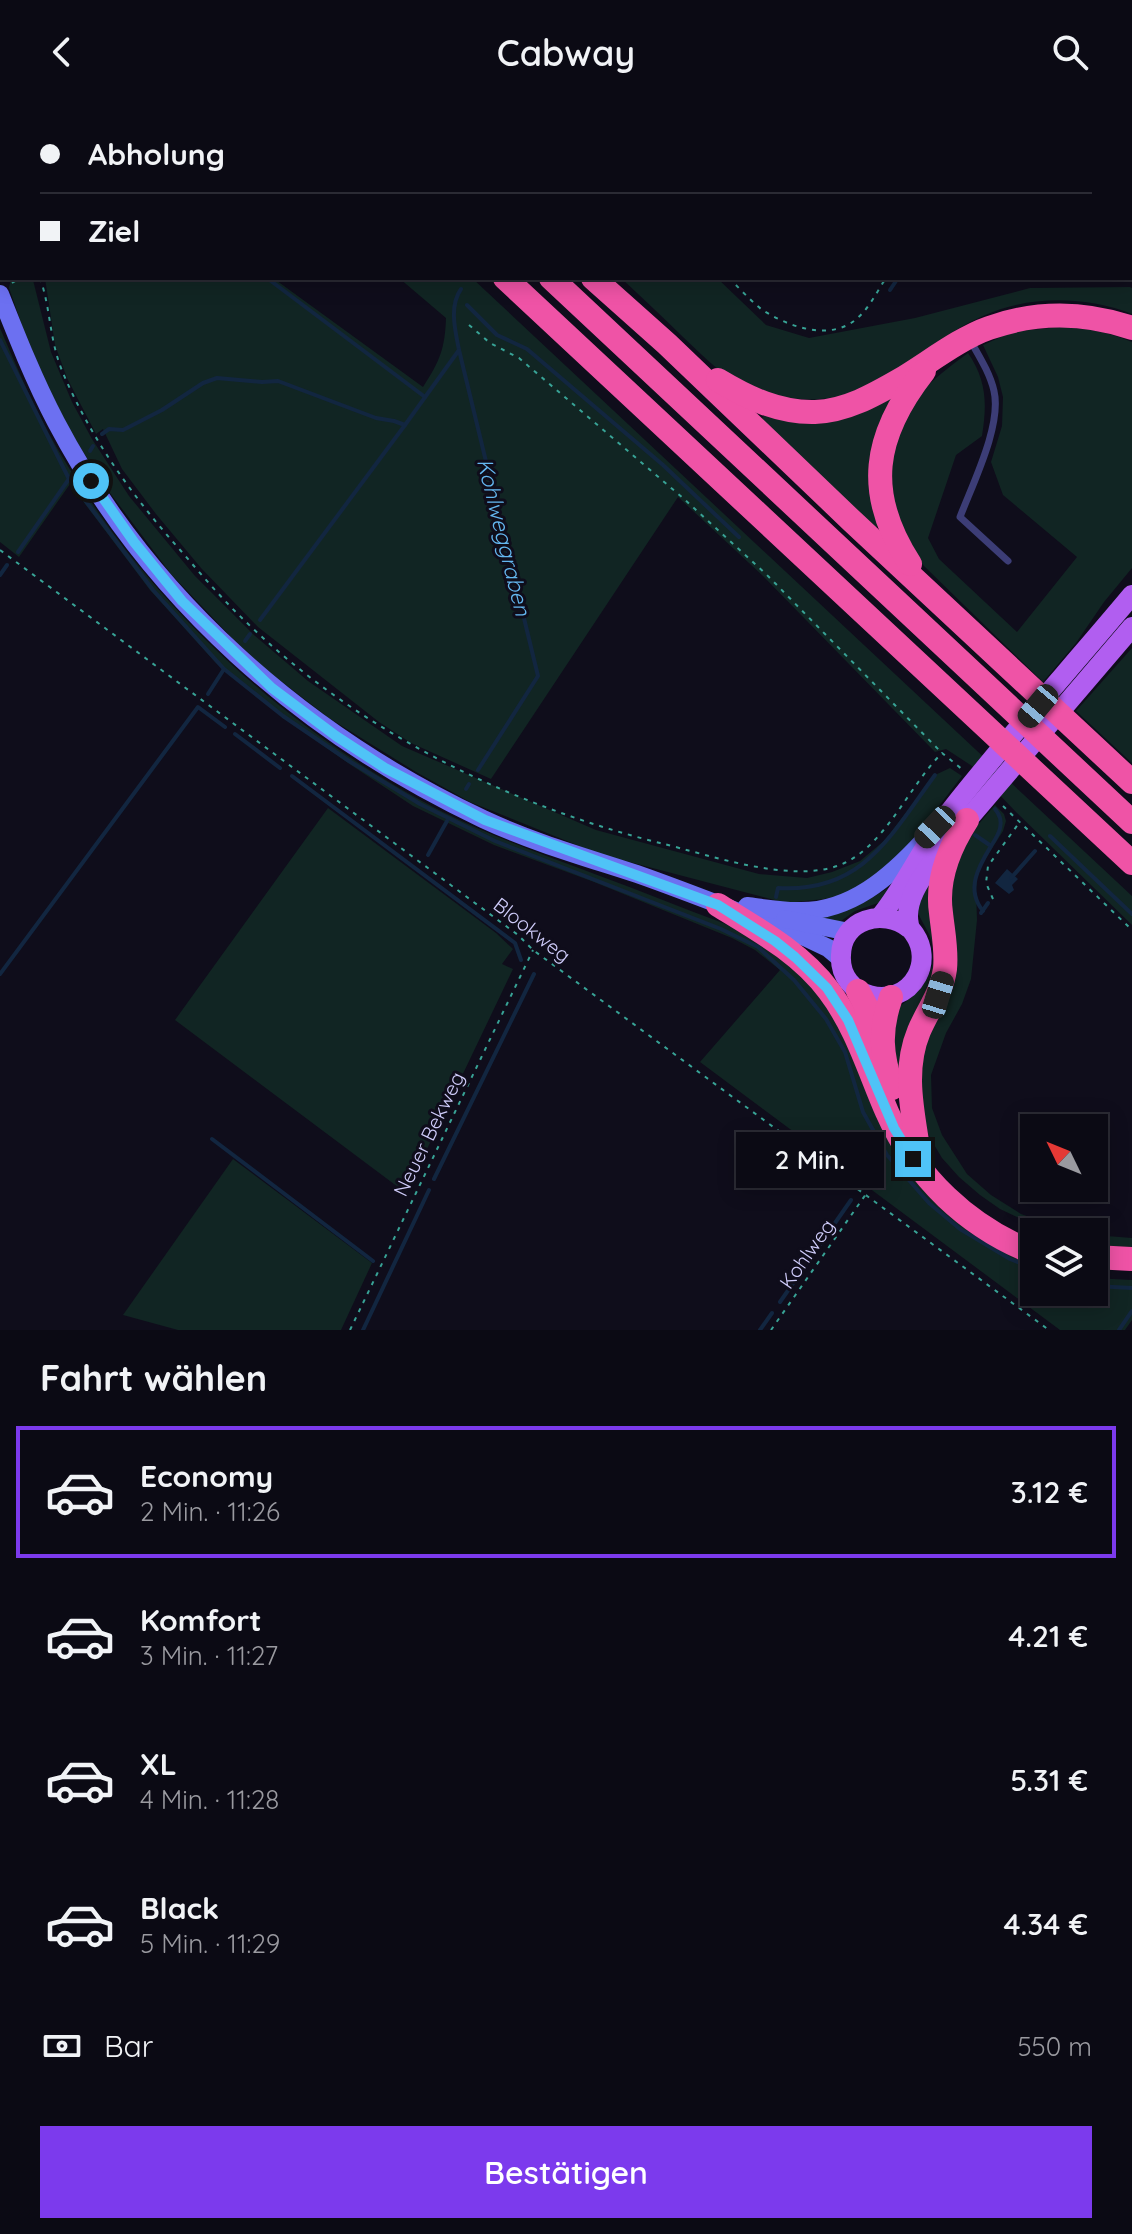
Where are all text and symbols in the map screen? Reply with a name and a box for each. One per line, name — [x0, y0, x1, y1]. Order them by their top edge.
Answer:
icon: back — [40, 30, 84, 74]
text: Cabway — [497, 30, 635, 75]
icon: search — [1048, 30, 1092, 74]
text: Abholung — [88, 135, 225, 173]
text: Ziel — [88, 212, 140, 250]
water label: Kohlweggraben — [471, 455, 537, 620]
route start — [73, 463, 109, 499]
car — [1013, 680, 1063, 732]
car — [910, 801, 960, 853]
street label: Blookweg — [489, 892, 576, 967]
car — [920, 969, 956, 1021]
street label: Neuer Bekweg — [388, 1067, 469, 1200]
north arrow — [1020, 1114, 1108, 1202]
map controls — [1020, 1114, 1108, 1306]
callout: 2 Min. — [737, 1131, 885, 1187]
route end — [895, 1141, 931, 1177]
text: 2 Min. — [775, 1143, 845, 1176]
street label: Kohlweg — [774, 1214, 840, 1293]
button: layers — [1020, 1218, 1108, 1306]
text: Fahrt wählen — [40, 1355, 267, 1400]
icon: car — [44, 1456, 116, 1528]
text: Economy — [140, 1457, 273, 1495]
text: 3.12 € — [1011, 1473, 1088, 1511]
text: 2 Min. · 11:26 — [140, 1495, 280, 1528]
icon: car — [44, 1600, 116, 1672]
text: Komfort — [140, 1601, 262, 1639]
text: 4.21 € — [1008, 1617, 1088, 1655]
text: 3 Min. · 11:27 — [140, 1639, 278, 1672]
icon: car — [44, 1744, 116, 1816]
text: XL — [140, 1745, 177, 1783]
text: 5.31 € — [1010, 1761, 1088, 1799]
text: 4 Min. · 11:28 — [140, 1783, 279, 1816]
icon: car — [44, 1888, 116, 1960]
text: Black — [140, 1889, 219, 1927]
text: 4.34 € — [1004, 1905, 1088, 1943]
text: 5 Min. · 11:29 — [140, 1927, 280, 1960]
icon: cash — [40, 2024, 84, 2068]
text: Bar — [104, 2027, 153, 2065]
text: 550 m — [1017, 2030, 1092, 2063]
button: Bestätigen — [40, 2126, 1092, 2218]

